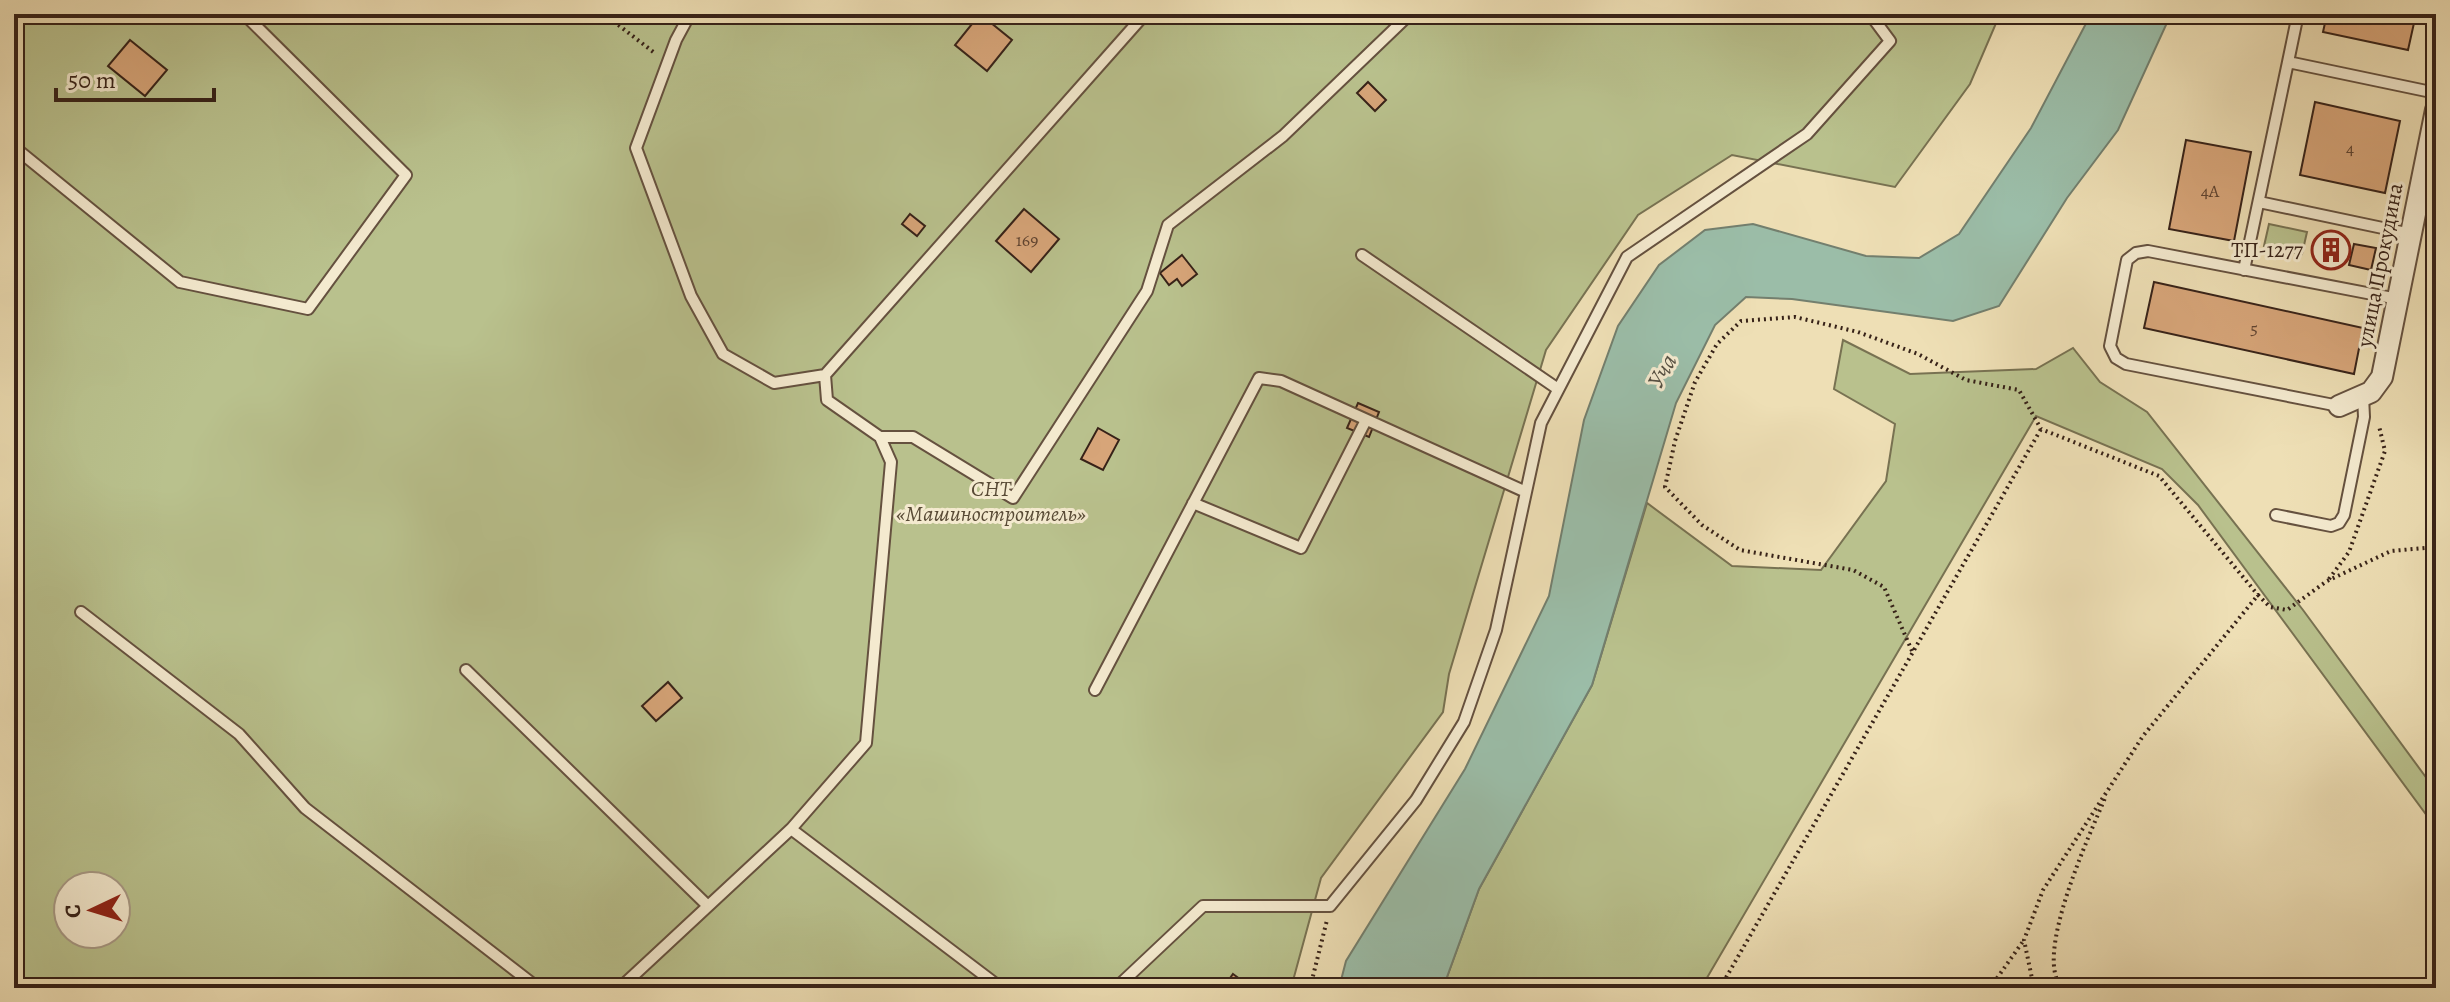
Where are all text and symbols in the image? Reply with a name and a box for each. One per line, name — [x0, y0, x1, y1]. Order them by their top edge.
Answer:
scale bar — [56, 52, 214, 102]
text: 50 m — [68, 64, 116, 96]
house number: 4 — [2346, 136, 2354, 160]
house number: 4А — [2201, 179, 2220, 203]
street label: улица Прокудина — [2349, 179, 2411, 351]
house number: 169 — [1016, 228, 1038, 252]
building icon: ТП-1277 — [2310, 229, 2352, 271]
place label: ТП-1277 — [2231, 235, 2304, 265]
house number: 5 — [2250, 316, 2258, 340]
water label: Уча — [1640, 348, 1684, 394]
park label: СНТ «Машиностроитель» — [896, 474, 1086, 529]
north arrow — [52, 870, 132, 950]
text: С — [58, 904, 88, 919]

